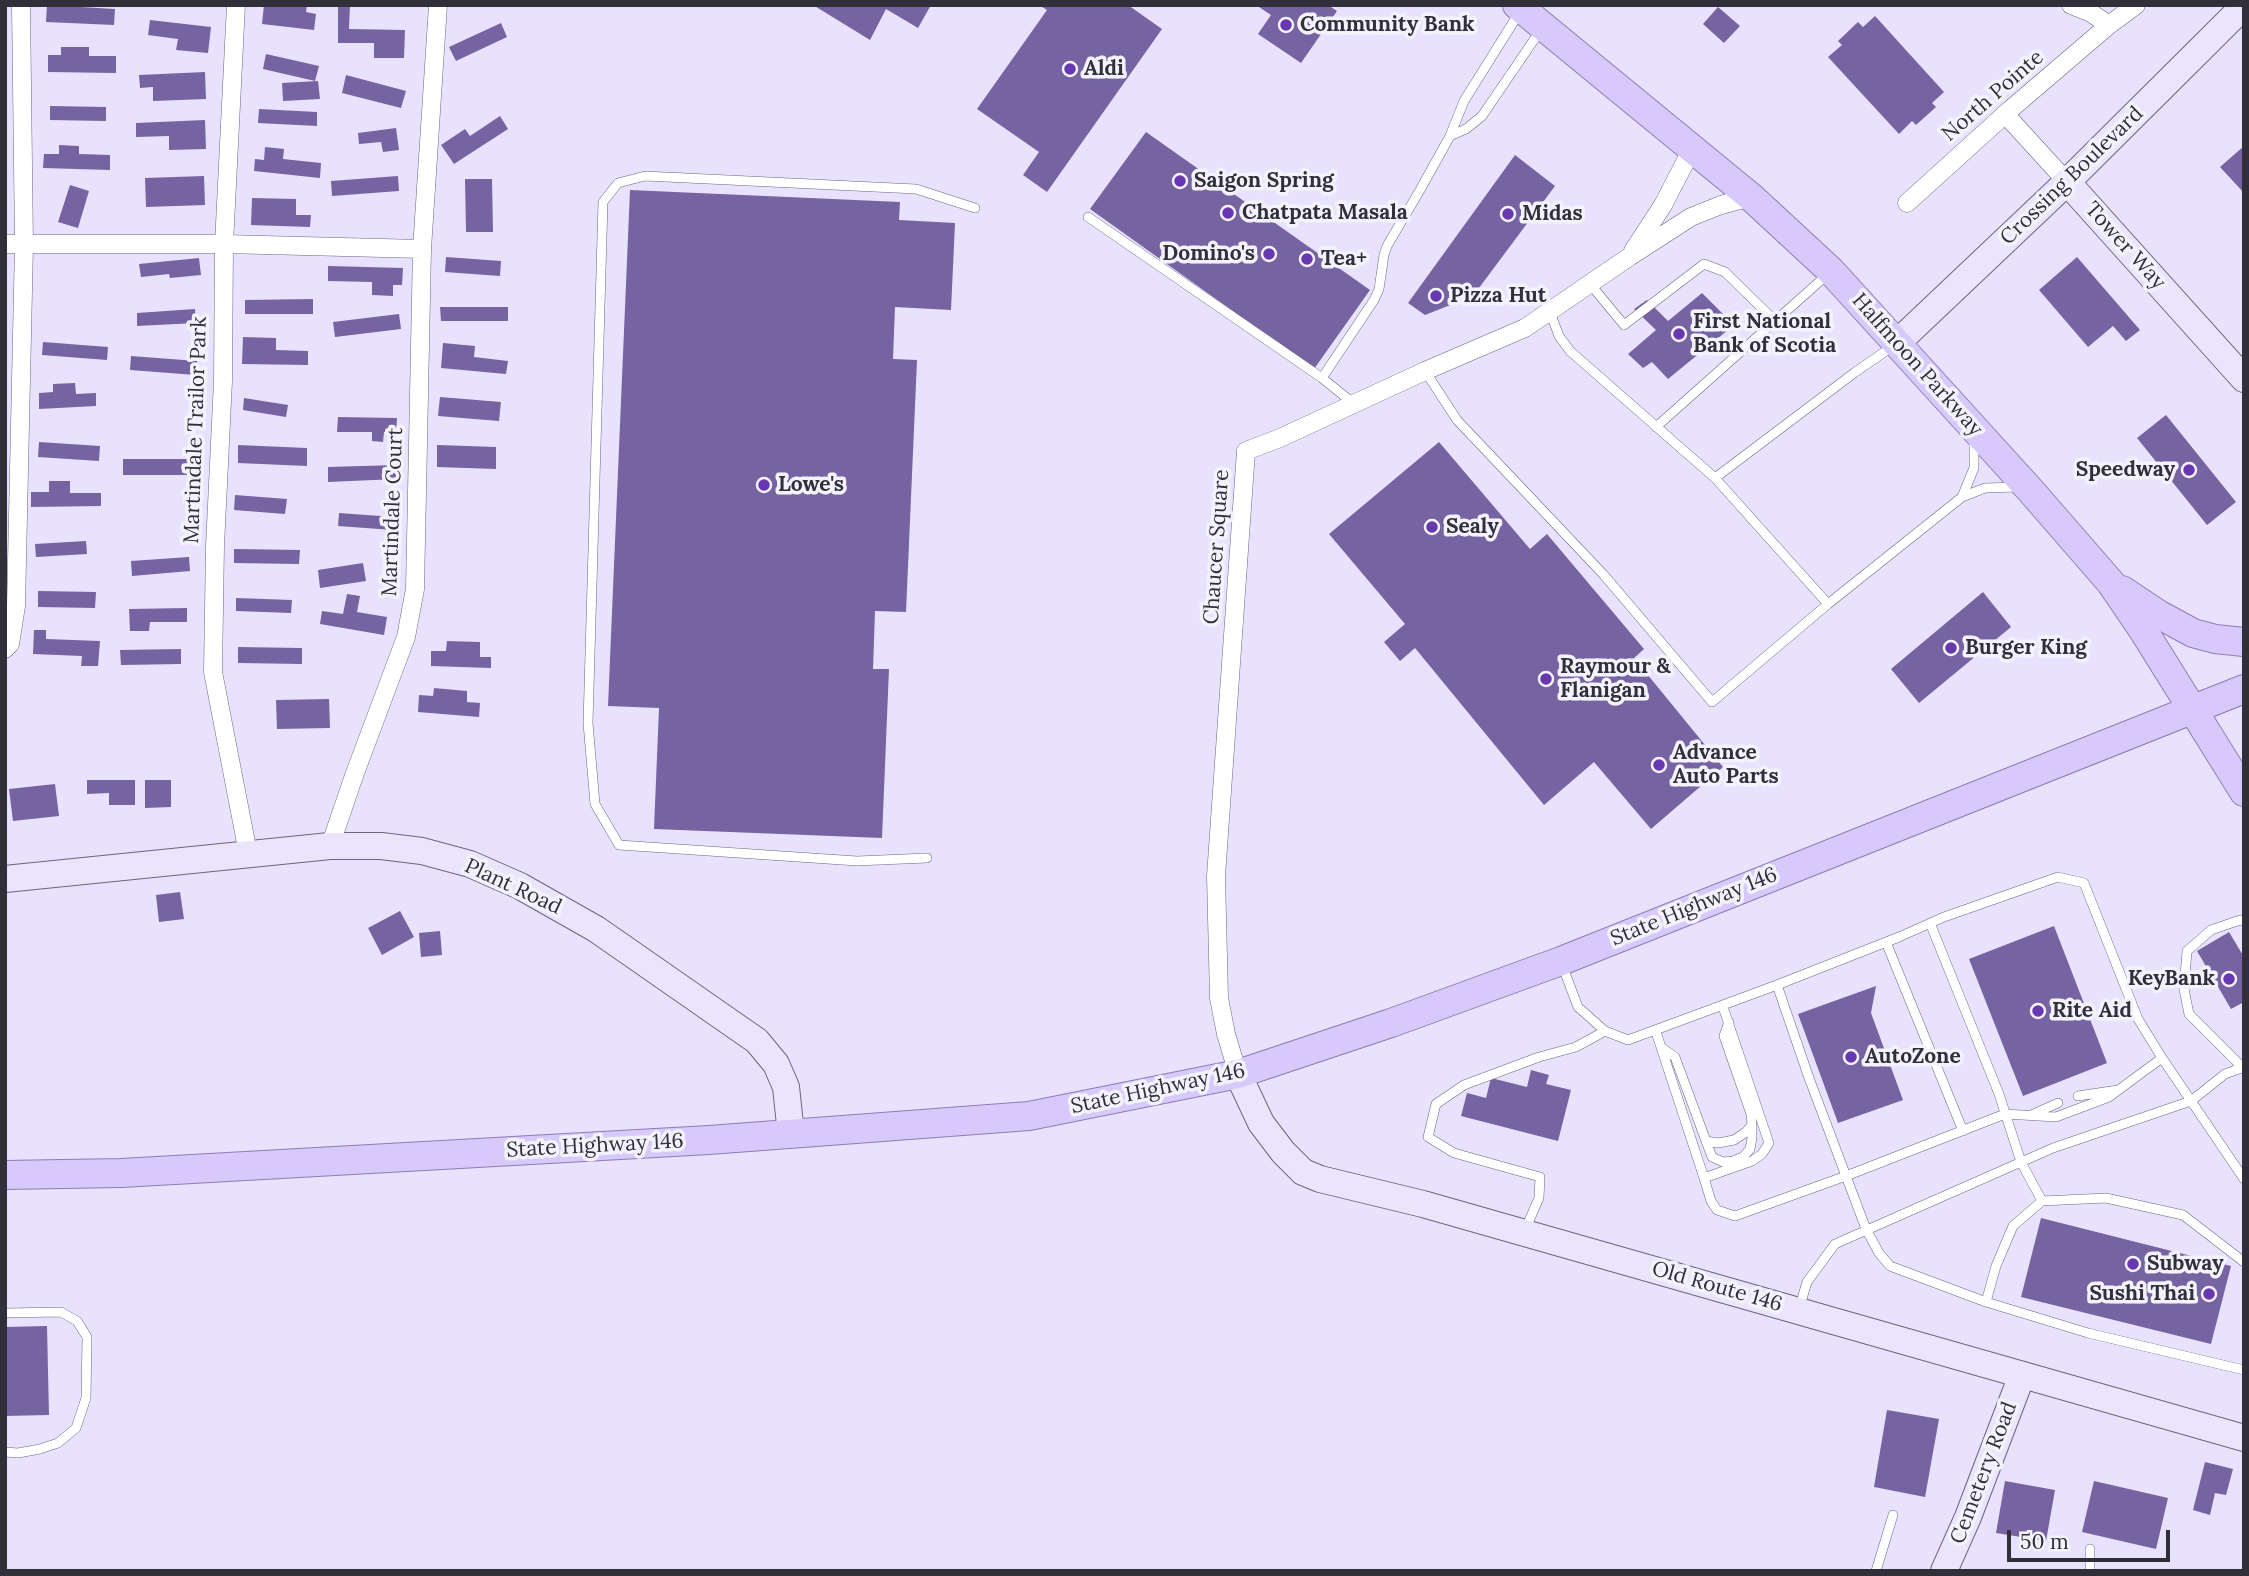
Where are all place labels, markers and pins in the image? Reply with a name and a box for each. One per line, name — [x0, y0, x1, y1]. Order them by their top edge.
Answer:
place label: Community Bank — [1300, 12, 1475, 38]
marker: Community Bank — [1278, 17, 1294, 33]
place label: Aldi — [1084, 56, 1124, 82]
marker: Aldi — [1062, 61, 1078, 77]
place label: Saigon Spring — [1194, 168, 1334, 194]
marker: Saigon Spring — [1172, 173, 1188, 189]
place label: Chatpata Masala — [1242, 200, 1408, 226]
place label: Midas — [1522, 201, 1583, 227]
marker: Chatpata Masala — [1220, 205, 1236, 221]
marker: Midas — [1500, 206, 1516, 222]
place label: Domino's — [1162, 241, 1255, 267]
marker: Domino's — [1261, 246, 1277, 262]
place label: Tea+ — [1321, 246, 1367, 272]
marker: Tea+ — [1299, 251, 1315, 267]
place label: Pizza Hut — [1450, 283, 1546, 309]
marker: Pizza Hut — [1428, 288, 1444, 304]
place label: First National Bank of Scotia — [1693, 309, 1836, 359]
marker: First National Bank of Scotia — [1671, 326, 1687, 342]
place label: Speedway — [2076, 457, 2175, 483]
marker: Speedway — [2181, 462, 2197, 478]
place label: Lowe's — [778, 472, 844, 498]
marker: Lowe's — [756, 477, 772, 493]
place label: Sealy — [1446, 514, 1499, 540]
marker: Sealy — [1424, 519, 1440, 535]
place label: Burger King — [1965, 635, 2087, 661]
marker: Burger King — [1943, 640, 1959, 656]
place label: Raymour & Flanigan — [1560, 654, 1671, 704]
marker: Raymour & Flanigan — [1538, 671, 1554, 687]
place label: Advance Auto Parts — [1673, 740, 1779, 790]
marker: Advance Auto Parts — [1651, 757, 1667, 773]
place label: KeyBank — [2128, 966, 2215, 992]
marker: KeyBank — [2221, 971, 2237, 987]
place label: Rite Aid — [2052, 998, 2132, 1024]
marker: Rite Aid — [2030, 1003, 2046, 1019]
place label: AutoZone — [1865, 1044, 1961, 1070]
marker: AutoZone — [1843, 1049, 1859, 1065]
place label: Subway — [2147, 1251, 2224, 1277]
marker: Subway — [2125, 1256, 2141, 1272]
place label: Sushi Thai — [2089, 1281, 2195, 1307]
marker: Sushi Thai — [2201, 1286, 2217, 1302]

